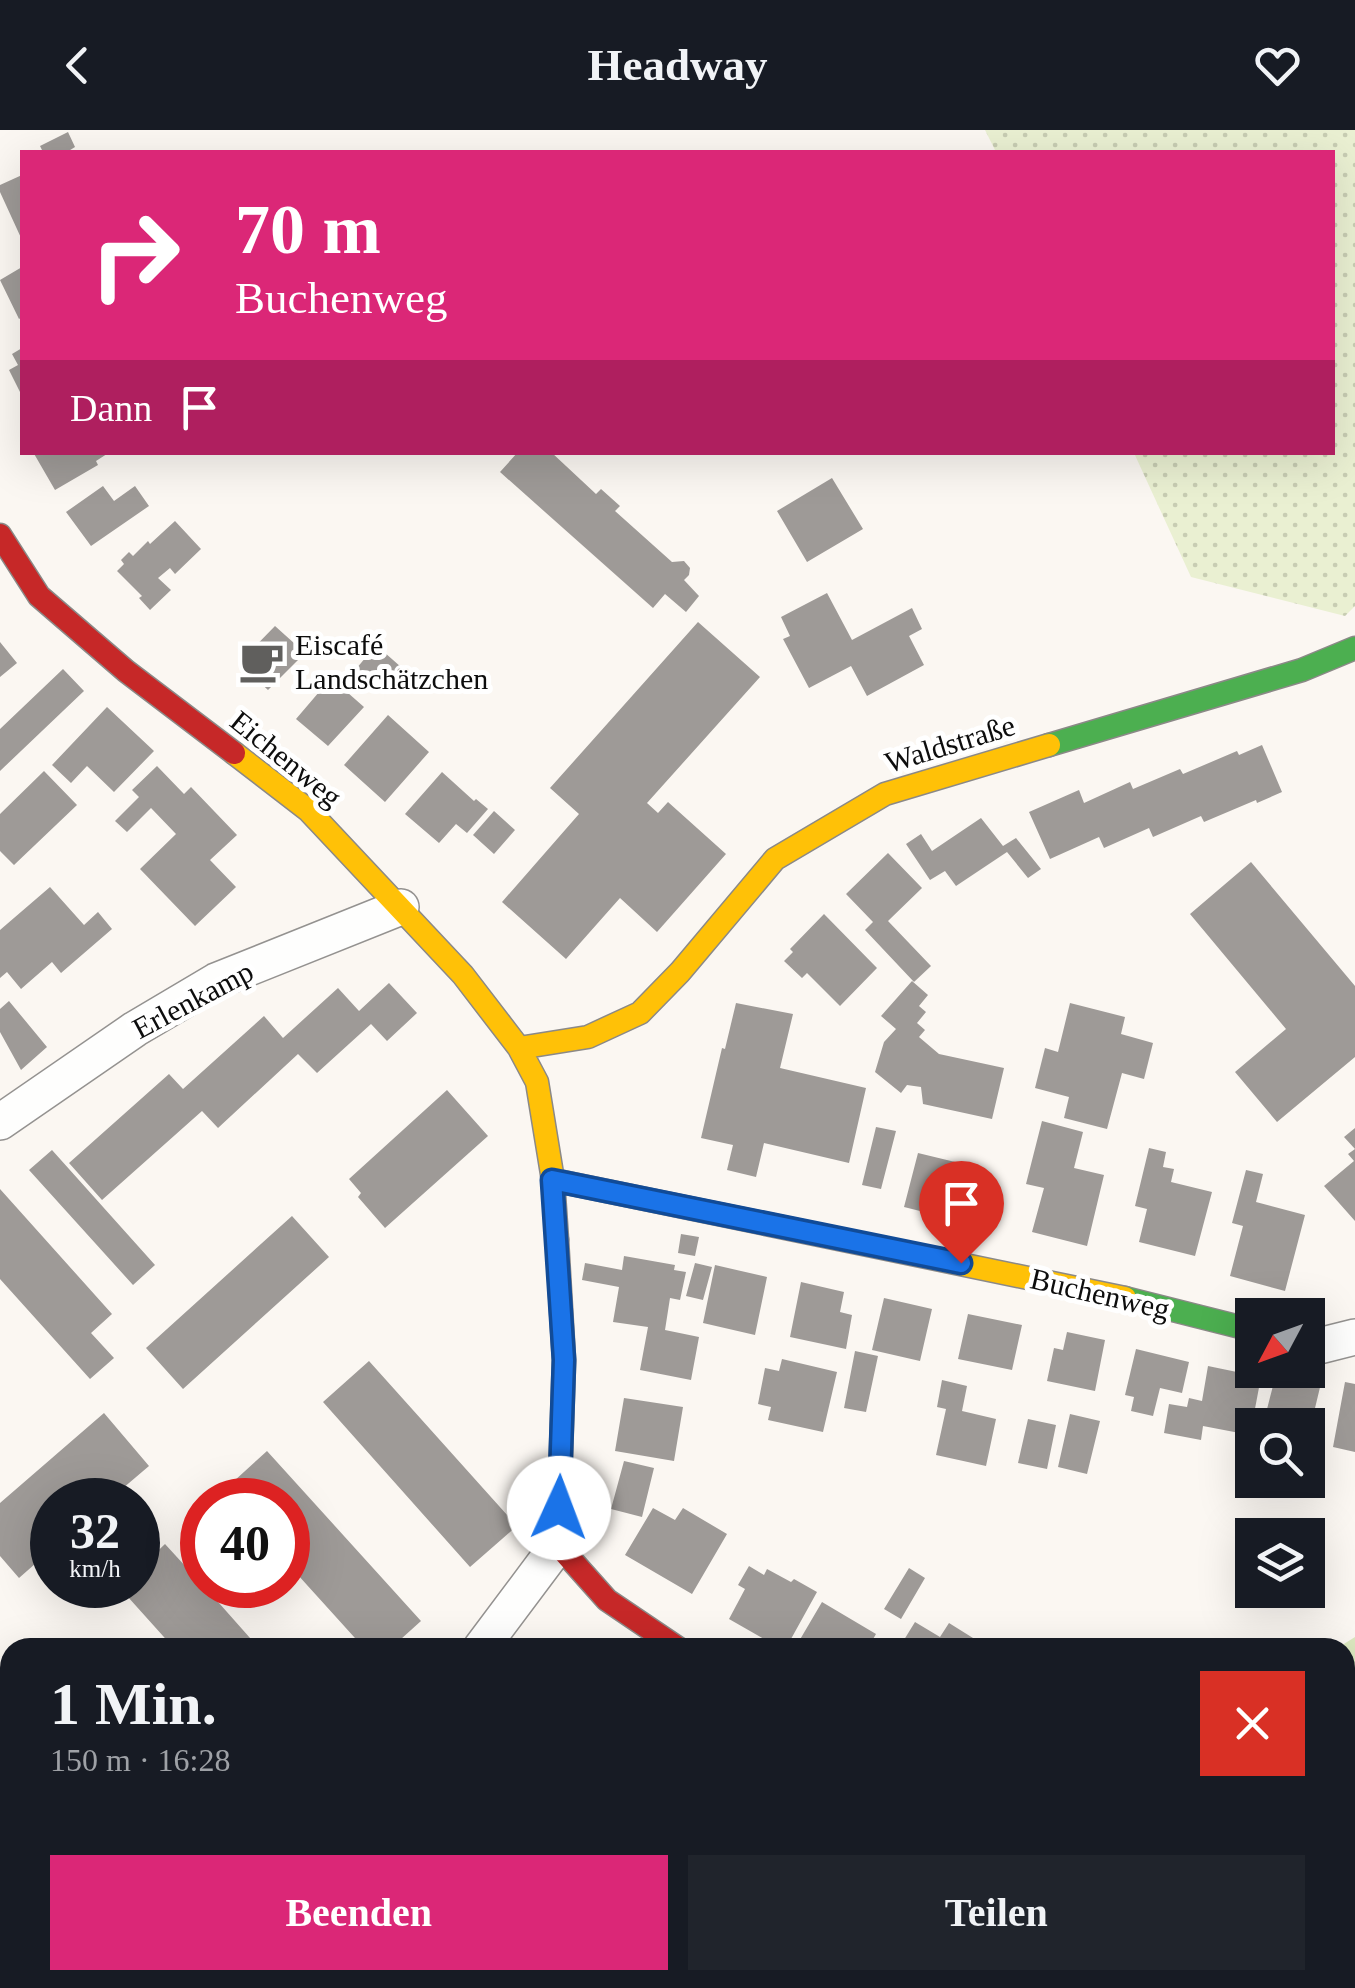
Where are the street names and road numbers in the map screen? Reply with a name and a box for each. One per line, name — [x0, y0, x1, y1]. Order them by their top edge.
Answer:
street label: Eichenweg — [224, 704, 348, 813]
street label: Waldstraße — [881, 708, 1019, 779]
street label: Erlenkamp — [127, 954, 259, 1045]
street label: Buchenweg — [1027, 1262, 1173, 1326]

